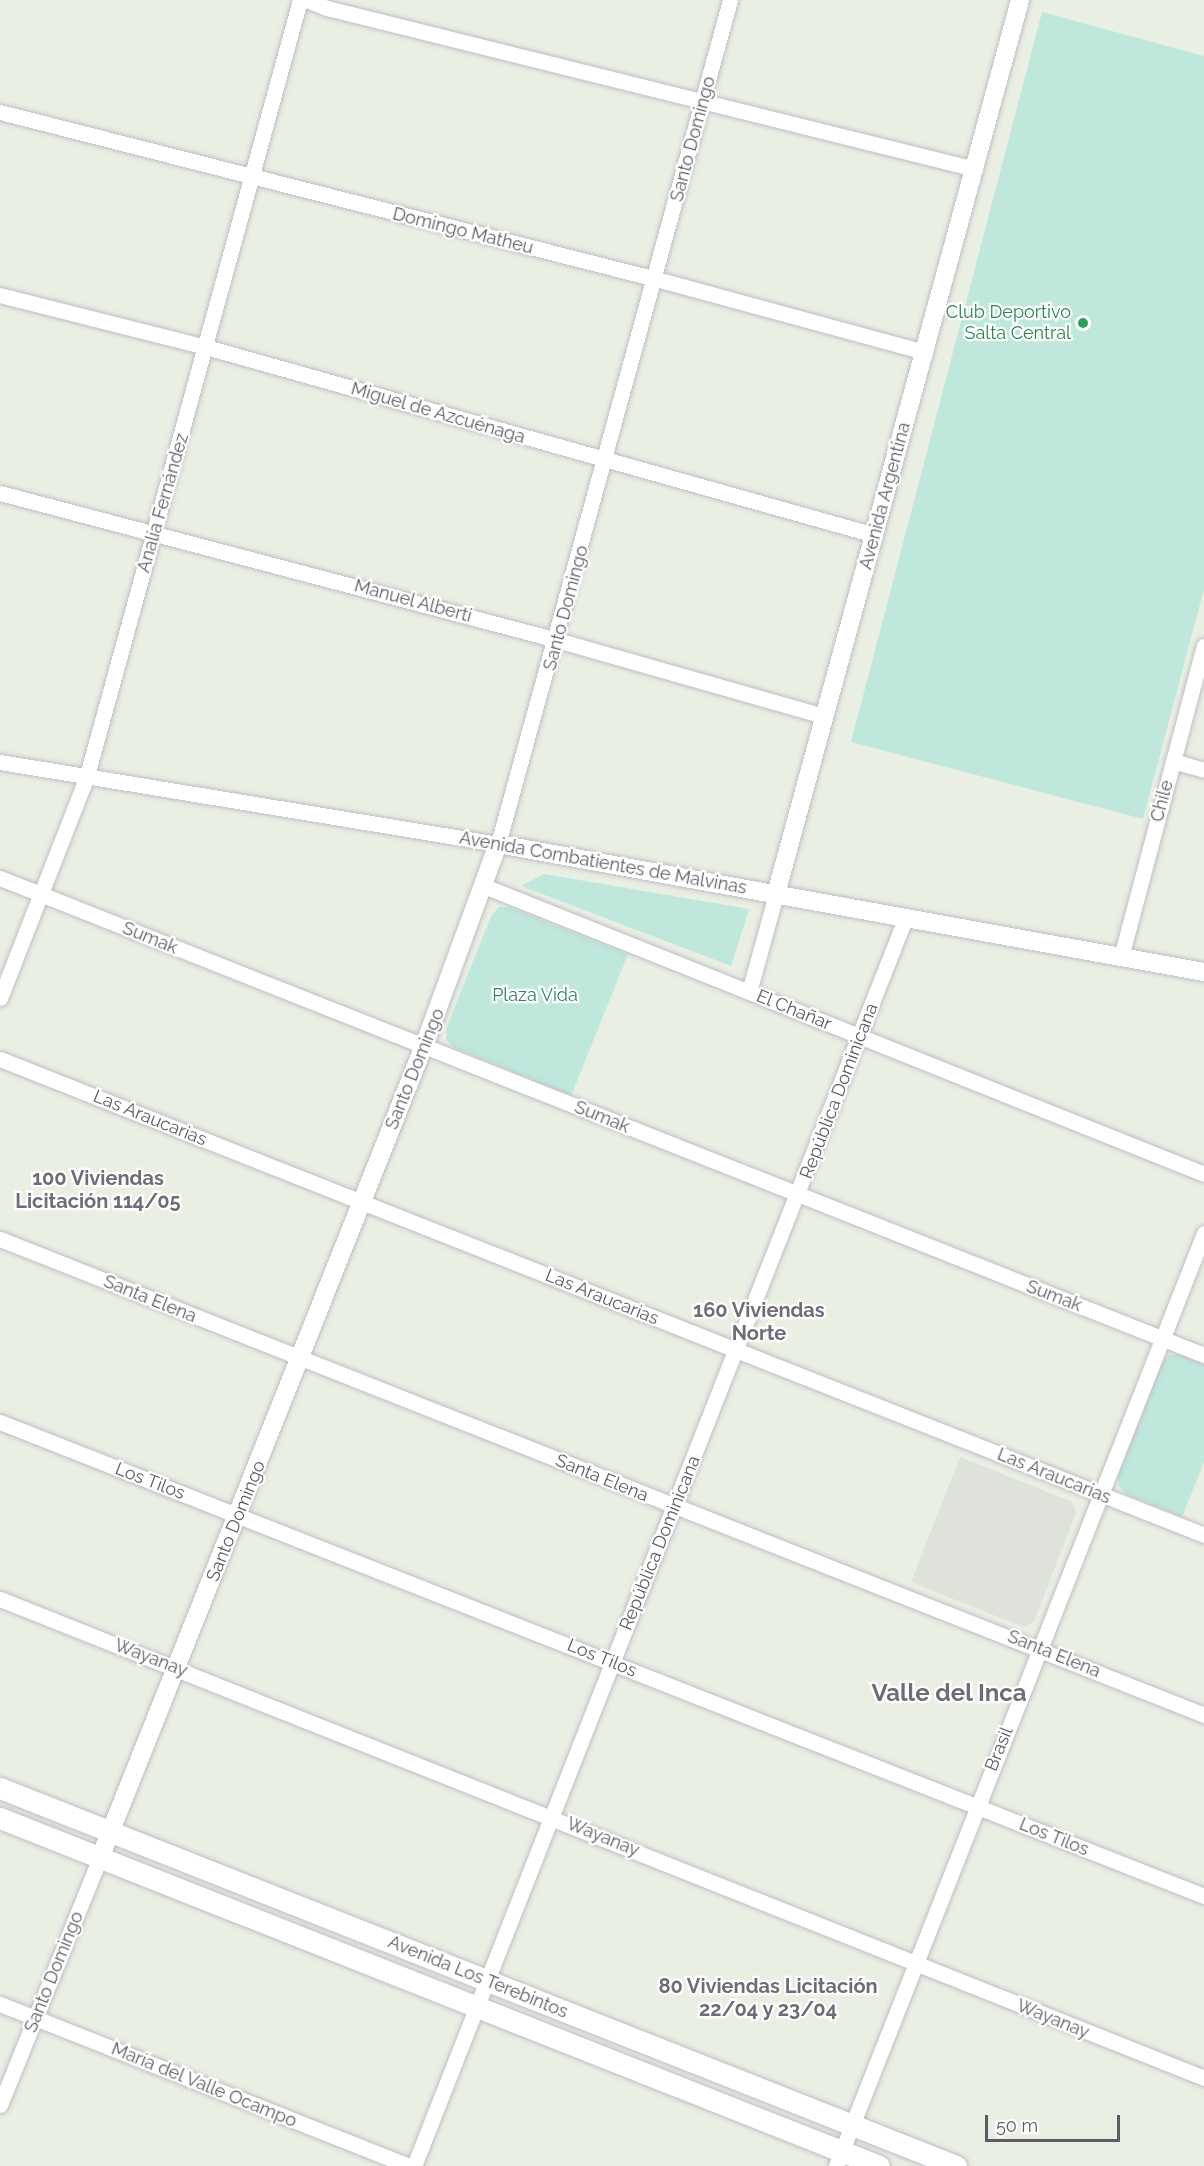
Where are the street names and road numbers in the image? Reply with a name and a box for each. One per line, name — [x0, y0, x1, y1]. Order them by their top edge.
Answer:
street label: Santo Domingo — [666, 74, 720, 204]
street label: Domingo Matheu — [390, 203, 536, 259]
street label: Miguel de Azcuénaga — [348, 378, 528, 448]
street label: Avenida Argentina — [855, 420, 915, 572]
street label: Analía Fernández — [133, 431, 193, 575]
street label: Santo Domingo — [539, 543, 593, 673]
street label: Manuel Alberti — [351, 575, 475, 627]
street label: Chile — [1146, 778, 1178, 824]
street label: Avenida Combatientes de Malvinas — [458, 827, 748, 899]
street label: Sumak — [119, 917, 181, 959]
street label: El Chañar — [753, 985, 835, 1035]
street label: República Dominicana — [796, 1000, 882, 1182]
street label: Santo Domingo — [381, 1005, 449, 1133]
street label: Las Araucarias — [90, 1085, 210, 1151]
street label: Sumak — [571, 1096, 633, 1138]
street label: Las Araucarias — [542, 1264, 662, 1330]
street label: Santa Elena — [100, 1271, 200, 1327]
street label: Sumak — [1023, 1276, 1085, 1316]
street label: Las Araucarias — [994, 1443, 1114, 1509]
street label: Santa Elena — [552, 1450, 652, 1506]
street label: República Dominicana — [615, 1452, 705, 1634]
street label: Santo Domingo — [202, 1457, 270, 1585]
street label: Los Tilos — [112, 1458, 188, 1504]
street label: Santa Elena — [1004, 1626, 1104, 1682]
street label: Wayanay — [111, 1634, 191, 1682]
street label: Los Tilos — [564, 1634, 640, 1682]
street label: Brasil — [980, 1724, 1018, 1774]
street label: Wayanay — [563, 1813, 643, 1861]
street label: Los Tilos — [1016, 1813, 1092, 1861]
street label: Santo Domingo — [20, 1908, 88, 2036]
street label: Avenida Los Terebintos — [385, 1931, 571, 2023]
street label: Wayanay — [1013, 1995, 1093, 2043]
street label: María del Valle Ocampo — [108, 2038, 300, 2132]

